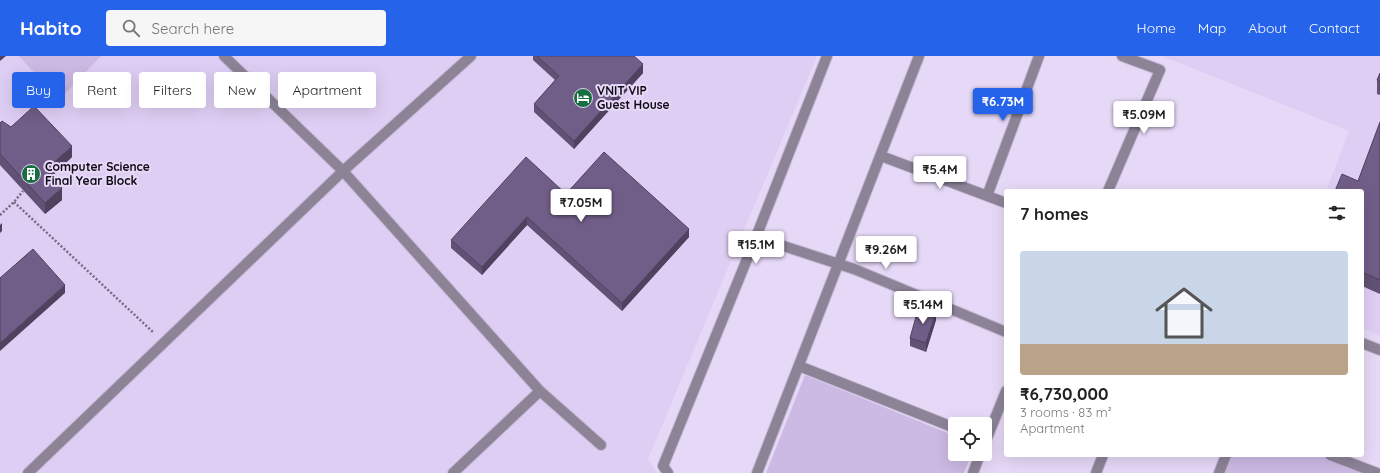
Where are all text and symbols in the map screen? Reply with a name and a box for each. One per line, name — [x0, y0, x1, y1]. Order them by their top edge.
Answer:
search box — [106, 10, 386, 46]
text: Habito — [20, 16, 82, 40]
icon: search — [120, 17, 142, 39]
text: Search here — [152, 19, 234, 38]
text: Home — [1137, 19, 1176, 37]
text: Map — [1198, 19, 1226, 37]
text: About — [1248, 19, 1287, 37]
text: Contact — [1309, 19, 1360, 37]
chip: Buy — [12, 72, 65, 108]
chip: Rent — [73, 72, 131, 108]
chip: Filters — [139, 72, 206, 108]
chip: New — [214, 72, 270, 108]
chip: Apartment — [278, 72, 376, 108]
place label: VNIT VIP Guest House — [597, 83, 670, 112]
hotel icon: VNIT VIP Guest House — [572, 87, 594, 109]
pin: ₹6.73M — [970, 88, 1036, 122]
text: ₹6.73M — [982, 93, 1024, 109]
pin: ₹5.09M — [1111, 101, 1177, 135]
text: ₹5.09M — [1122, 106, 1166, 122]
pin: ₹5.4M — [912, 156, 968, 190]
place label: Computer Science Final Year Block — [45, 159, 150, 188]
text: ₹5.4M — [922, 161, 958, 177]
building icon: Computer Science Final Year Block — [20, 163, 42, 185]
pin: ₹7.05M — [548, 189, 614, 223]
text: ₹7.05M — [560, 194, 602, 210]
icon: filters — [1326, 202, 1348, 224]
text: 7 homes — [1020, 203, 1089, 224]
pin: ₹15.1M — [723, 231, 789, 265]
text: ₹15.1M — [737, 236, 775, 252]
pin: ₹9.26M — [853, 236, 919, 270]
text: ₹9.26M — [865, 241, 907, 257]
icon: home — [1148, 277, 1220, 349]
pin: ₹5.14M — [890, 291, 956, 325]
text: ₹5.14M — [903, 296, 943, 312]
text: ₹6,730,000 — [1020, 383, 1108, 404]
text: 3 rooms · 83 m² — [1020, 404, 1112, 420]
map controls — [948, 417, 992, 461]
button: locate — [948, 417, 992, 461]
text: Apartment — [1020, 420, 1085, 436]

